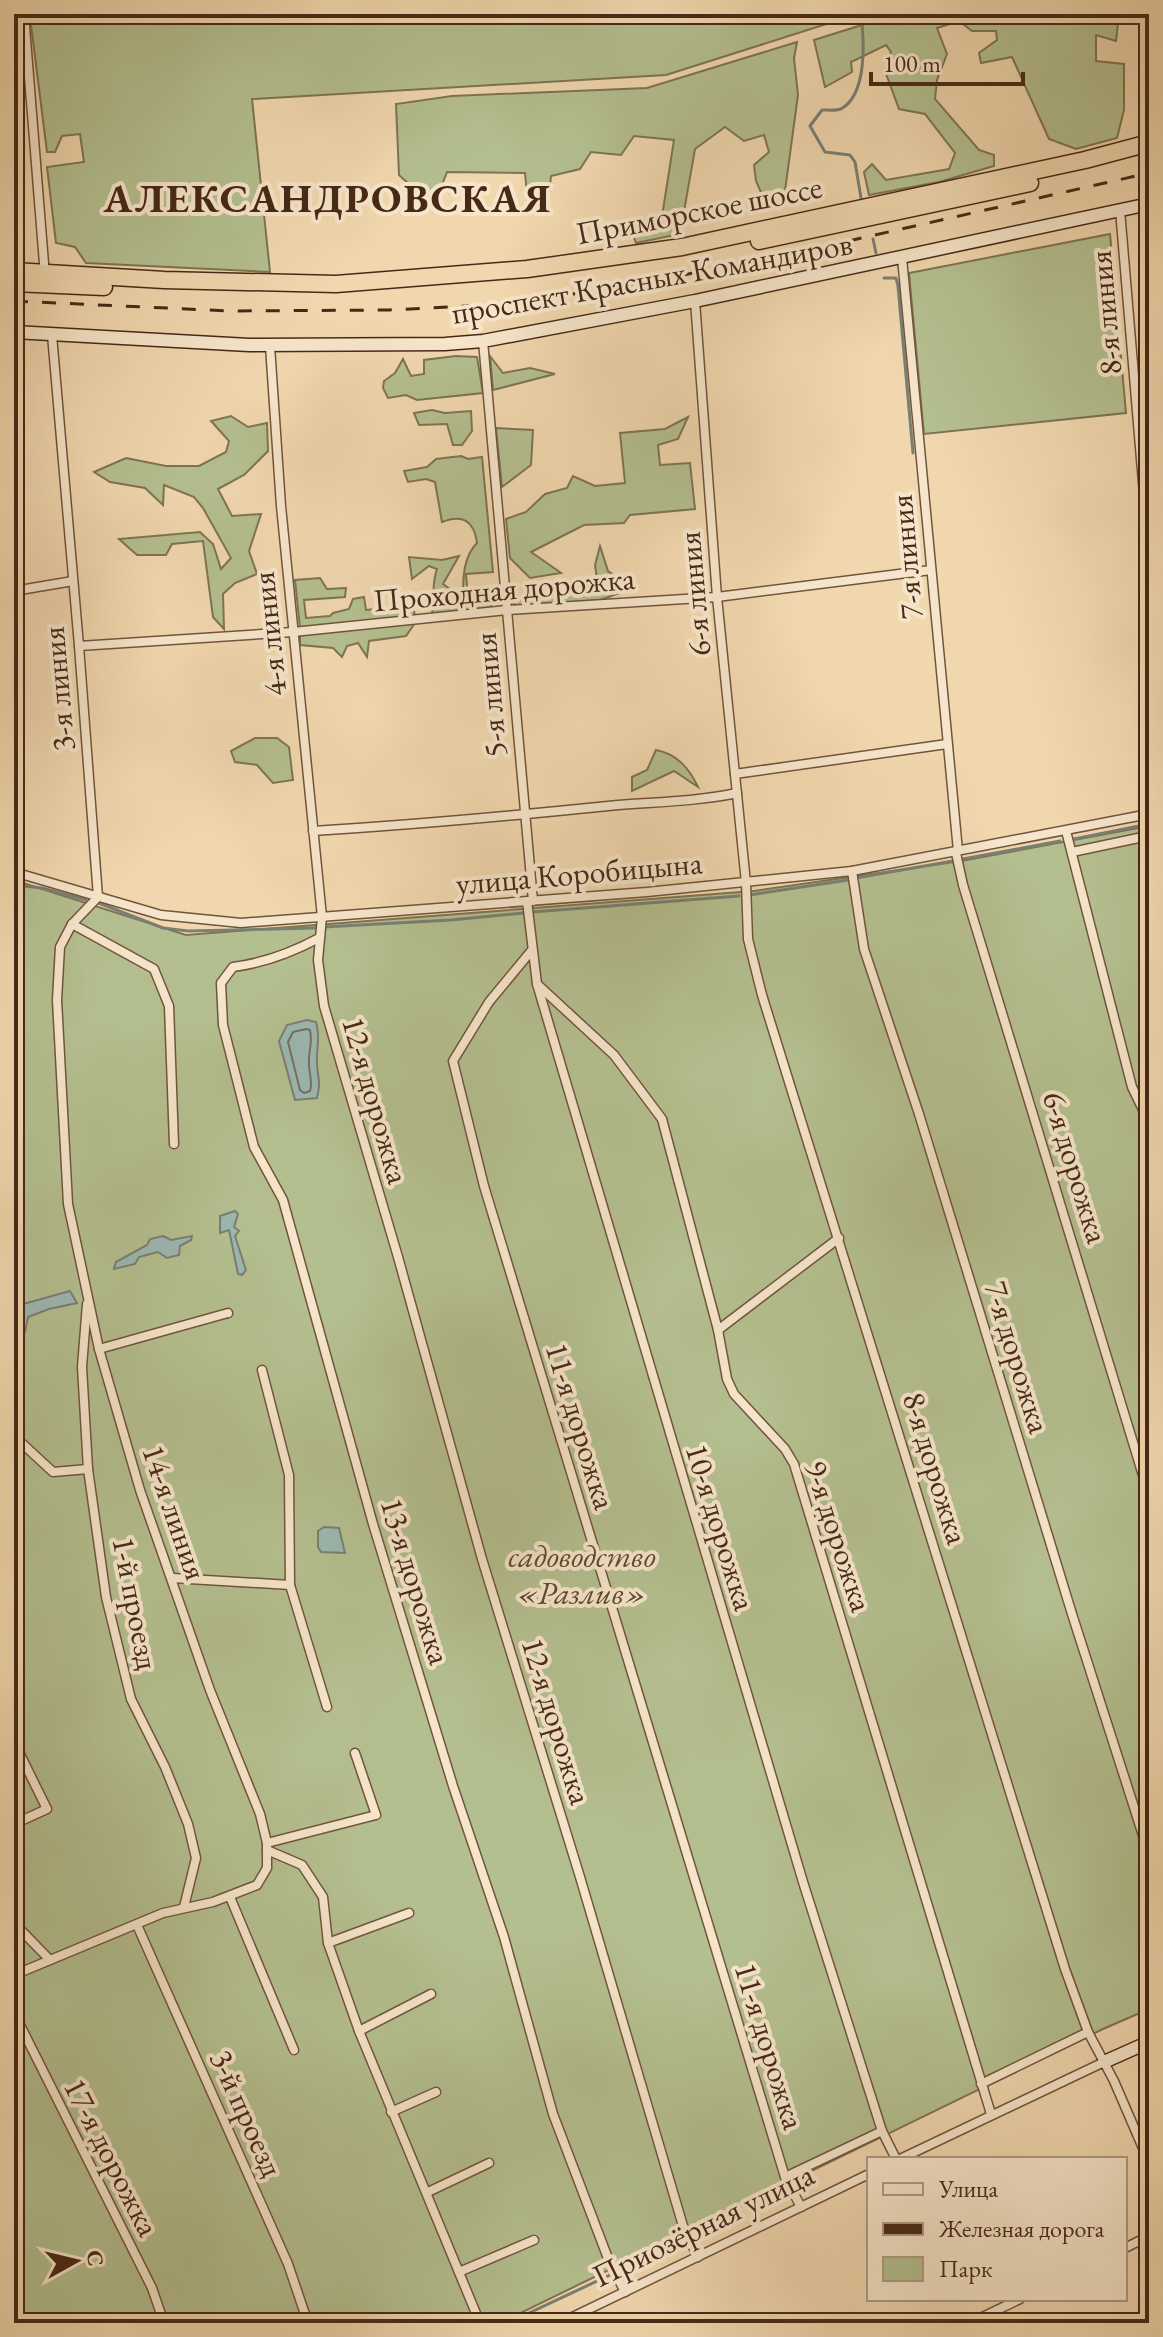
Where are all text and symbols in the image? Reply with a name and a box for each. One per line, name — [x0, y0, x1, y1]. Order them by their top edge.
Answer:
scale bar — [871, 36, 1023, 86]
text: 100 m — [883, 48, 941, 79]
street label: Приморское шоссе — [572, 166, 826, 254]
district label: АЛЕКСАНДРОВСКАЯ — [103, 172, 552, 224]
street label: проспект Красных Командиров — [448, 222, 856, 334]
street label: 8-я линия — [1079, 249, 1131, 377]
street label: 7-я линия — [880, 493, 932, 621]
street label: 6-я линия — [668, 530, 720, 658]
street label: Проходная дорожка — [371, 557, 637, 621]
street label: 4-я линия — [242, 570, 296, 698]
street label: 3-я линия — [32, 625, 84, 753]
street label: 5-я линия — [464, 631, 516, 759]
street label: улица Коробицына — [454, 841, 704, 905]
street label: 12-я дорожка — [332, 1011, 420, 1189]
street label: 6-я дорожка — [1033, 1086, 1119, 1248]
street label: 7-я дорожка — [975, 1276, 1061, 1438]
street label: 11-я дорожка — [536, 1337, 626, 1515]
street label: 8-я дорожка — [893, 1387, 979, 1549]
street label: 10-я дорожка — [676, 1438, 766, 1616]
street label: 14-я линия — [132, 1439, 218, 1585]
street label: 9-я дорожка — [795, 1455, 883, 1617]
street label: 13-я дорожка — [371, 1492, 461, 1670]
street label: 1-й проезд — [103, 1533, 170, 1674]
park label: садоводство «Разлив» — [508, 1535, 656, 1614]
street label: 12-я дорожка — [512, 1632, 602, 1810]
street label: 11-я дорожка — [725, 1957, 815, 2135]
street label: 3-й проезд — [200, 2043, 294, 2183]
street label: 17-я дорожка — [54, 2071, 170, 2243]
street label: Приозёрная улица — [585, 2153, 821, 2297]
legend — [867, 2157, 1127, 2301]
text: Улица — [938, 2173, 998, 2204]
text: Железная дорога — [938, 2213, 1105, 2244]
north arrow — [36, 2221, 116, 2301]
text: С — [80, 2249, 111, 2268]
text: Парк — [939, 2253, 993, 2284]

